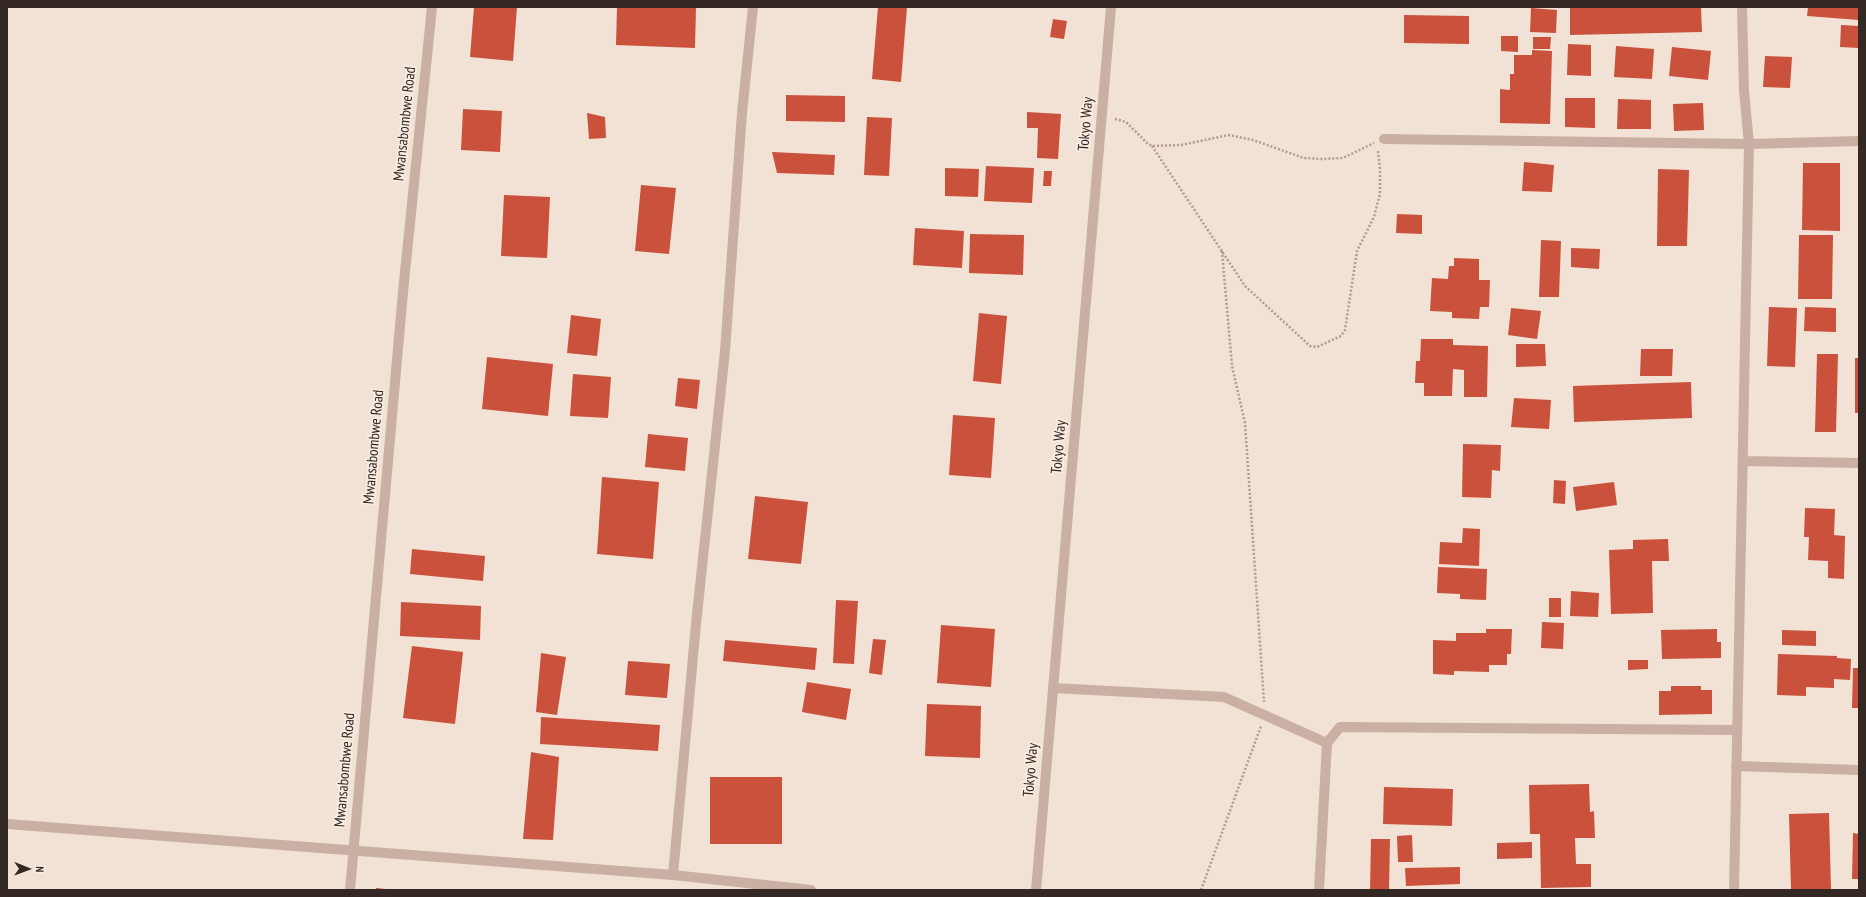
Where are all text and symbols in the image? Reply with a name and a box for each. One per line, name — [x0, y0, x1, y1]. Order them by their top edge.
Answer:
street label: Mwansabombwe Road — [390, 66, 420, 182]
street label: Tokyo Way — [1075, 96, 1097, 152]
street label: Mwansabombwe Road — [360, 389, 388, 505]
street label: Tokyo Way — [1048, 419, 1070, 475]
street label: Mwansabombwe Road — [331, 712, 359, 828]
street label: Tokyo Way — [1020, 742, 1042, 798]
north arrow — [8, 849, 48, 889]
text: N — [33, 866, 47, 872]

